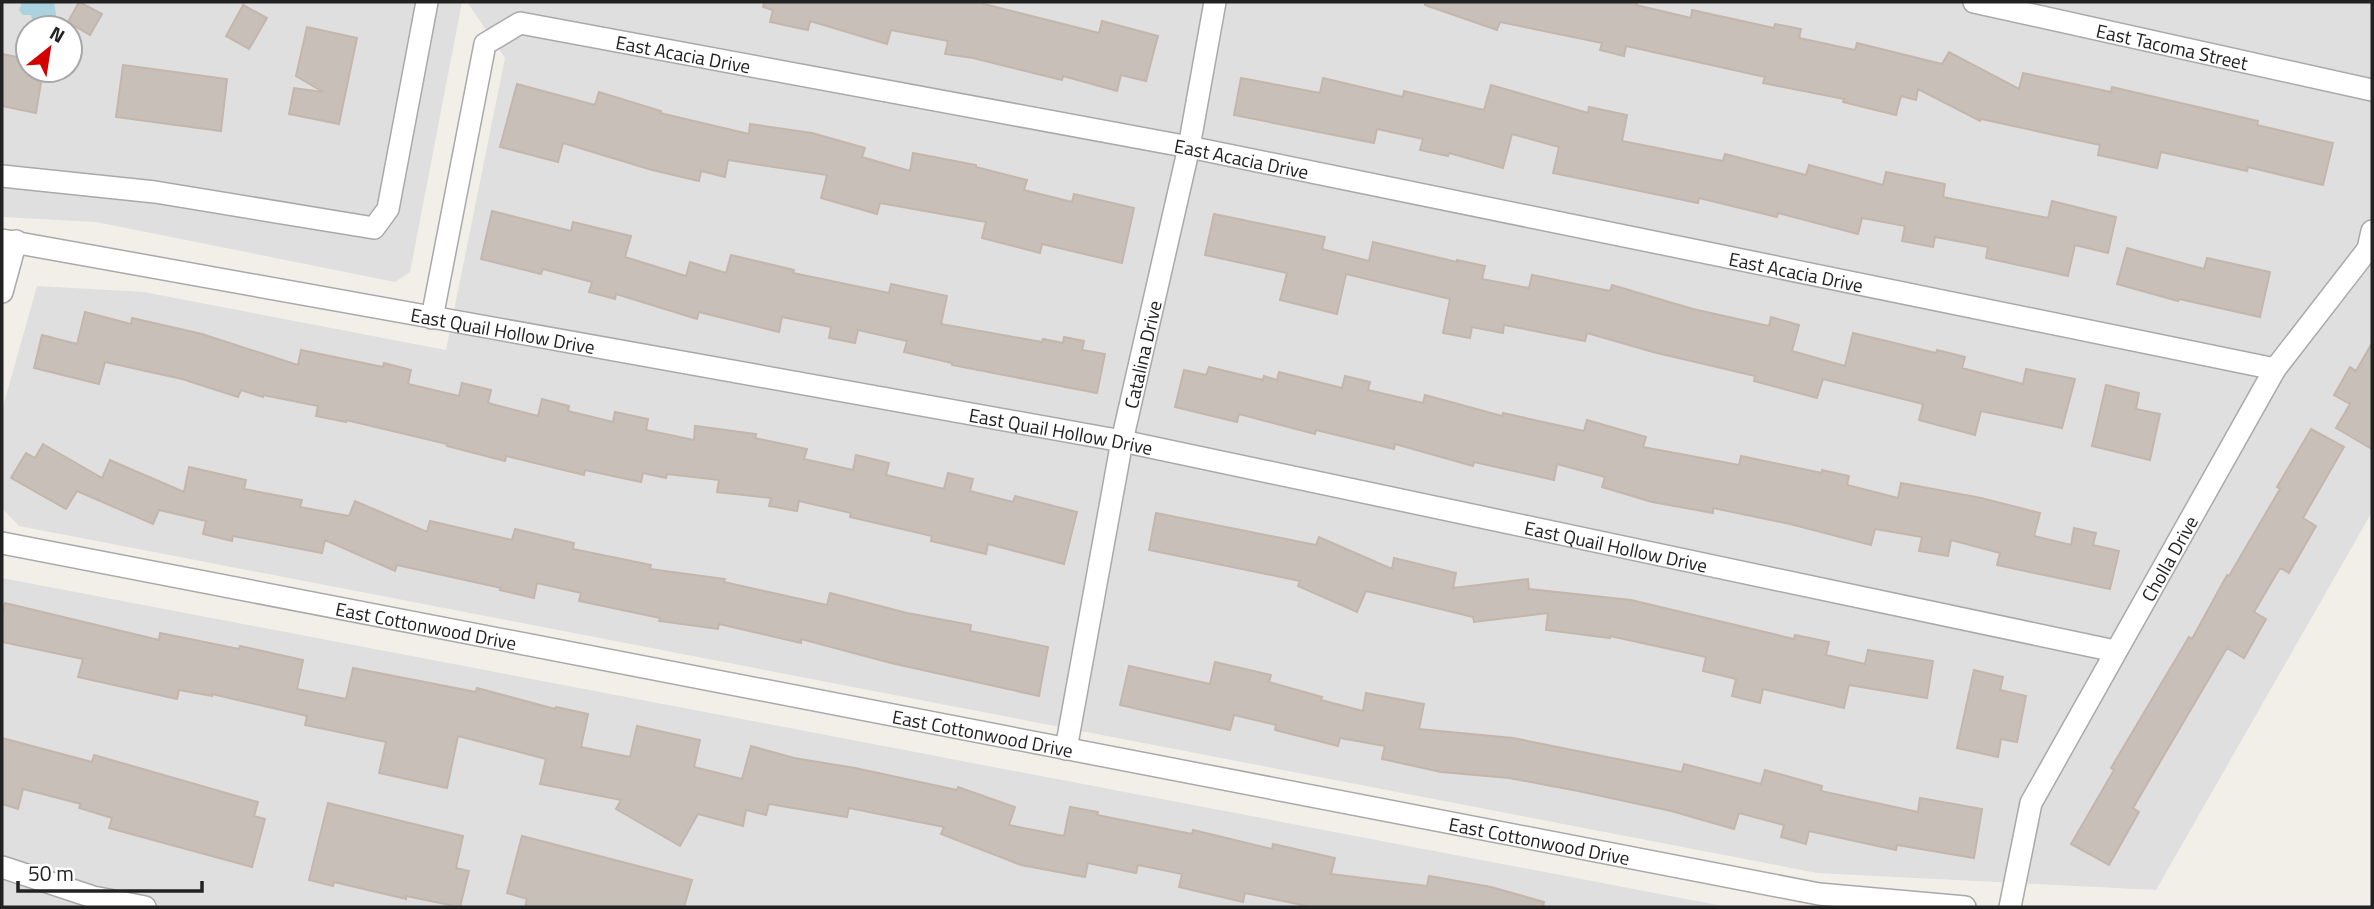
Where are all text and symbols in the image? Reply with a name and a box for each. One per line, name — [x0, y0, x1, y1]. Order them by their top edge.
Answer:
north arrow — [14, 14, 84, 84]
street label: East Tacoma Street — [2094, 15, 2251, 77]
text: N — [45, 18, 71, 50]
street label: East Acacia Drive — [614, 27, 753, 80]
street label: East Acacia Drive — [1172, 130, 1311, 186]
street label: East Acacia Drive — [1726, 243, 1866, 299]
street label: Catalina Drive — [1115, 297, 1168, 411]
street label: East Quail Hollow Drive — [409, 299, 597, 361]
street label: East Quail Hollow Drive — [967, 399, 1156, 462]
street label: Cholla Drive — [2133, 510, 2205, 607]
street label: East Quail Hollow Drive — [1522, 512, 1710, 579]
street label: East Cottonwood Drive — [333, 593, 519, 657]
street label: East Cottonwood Drive — [890, 701, 1076, 764]
street label: East Cottonwood Drive — [1447, 808, 1633, 872]
scale bar — [18, 850, 201, 894]
text: 50 m — [28, 857, 74, 889]

